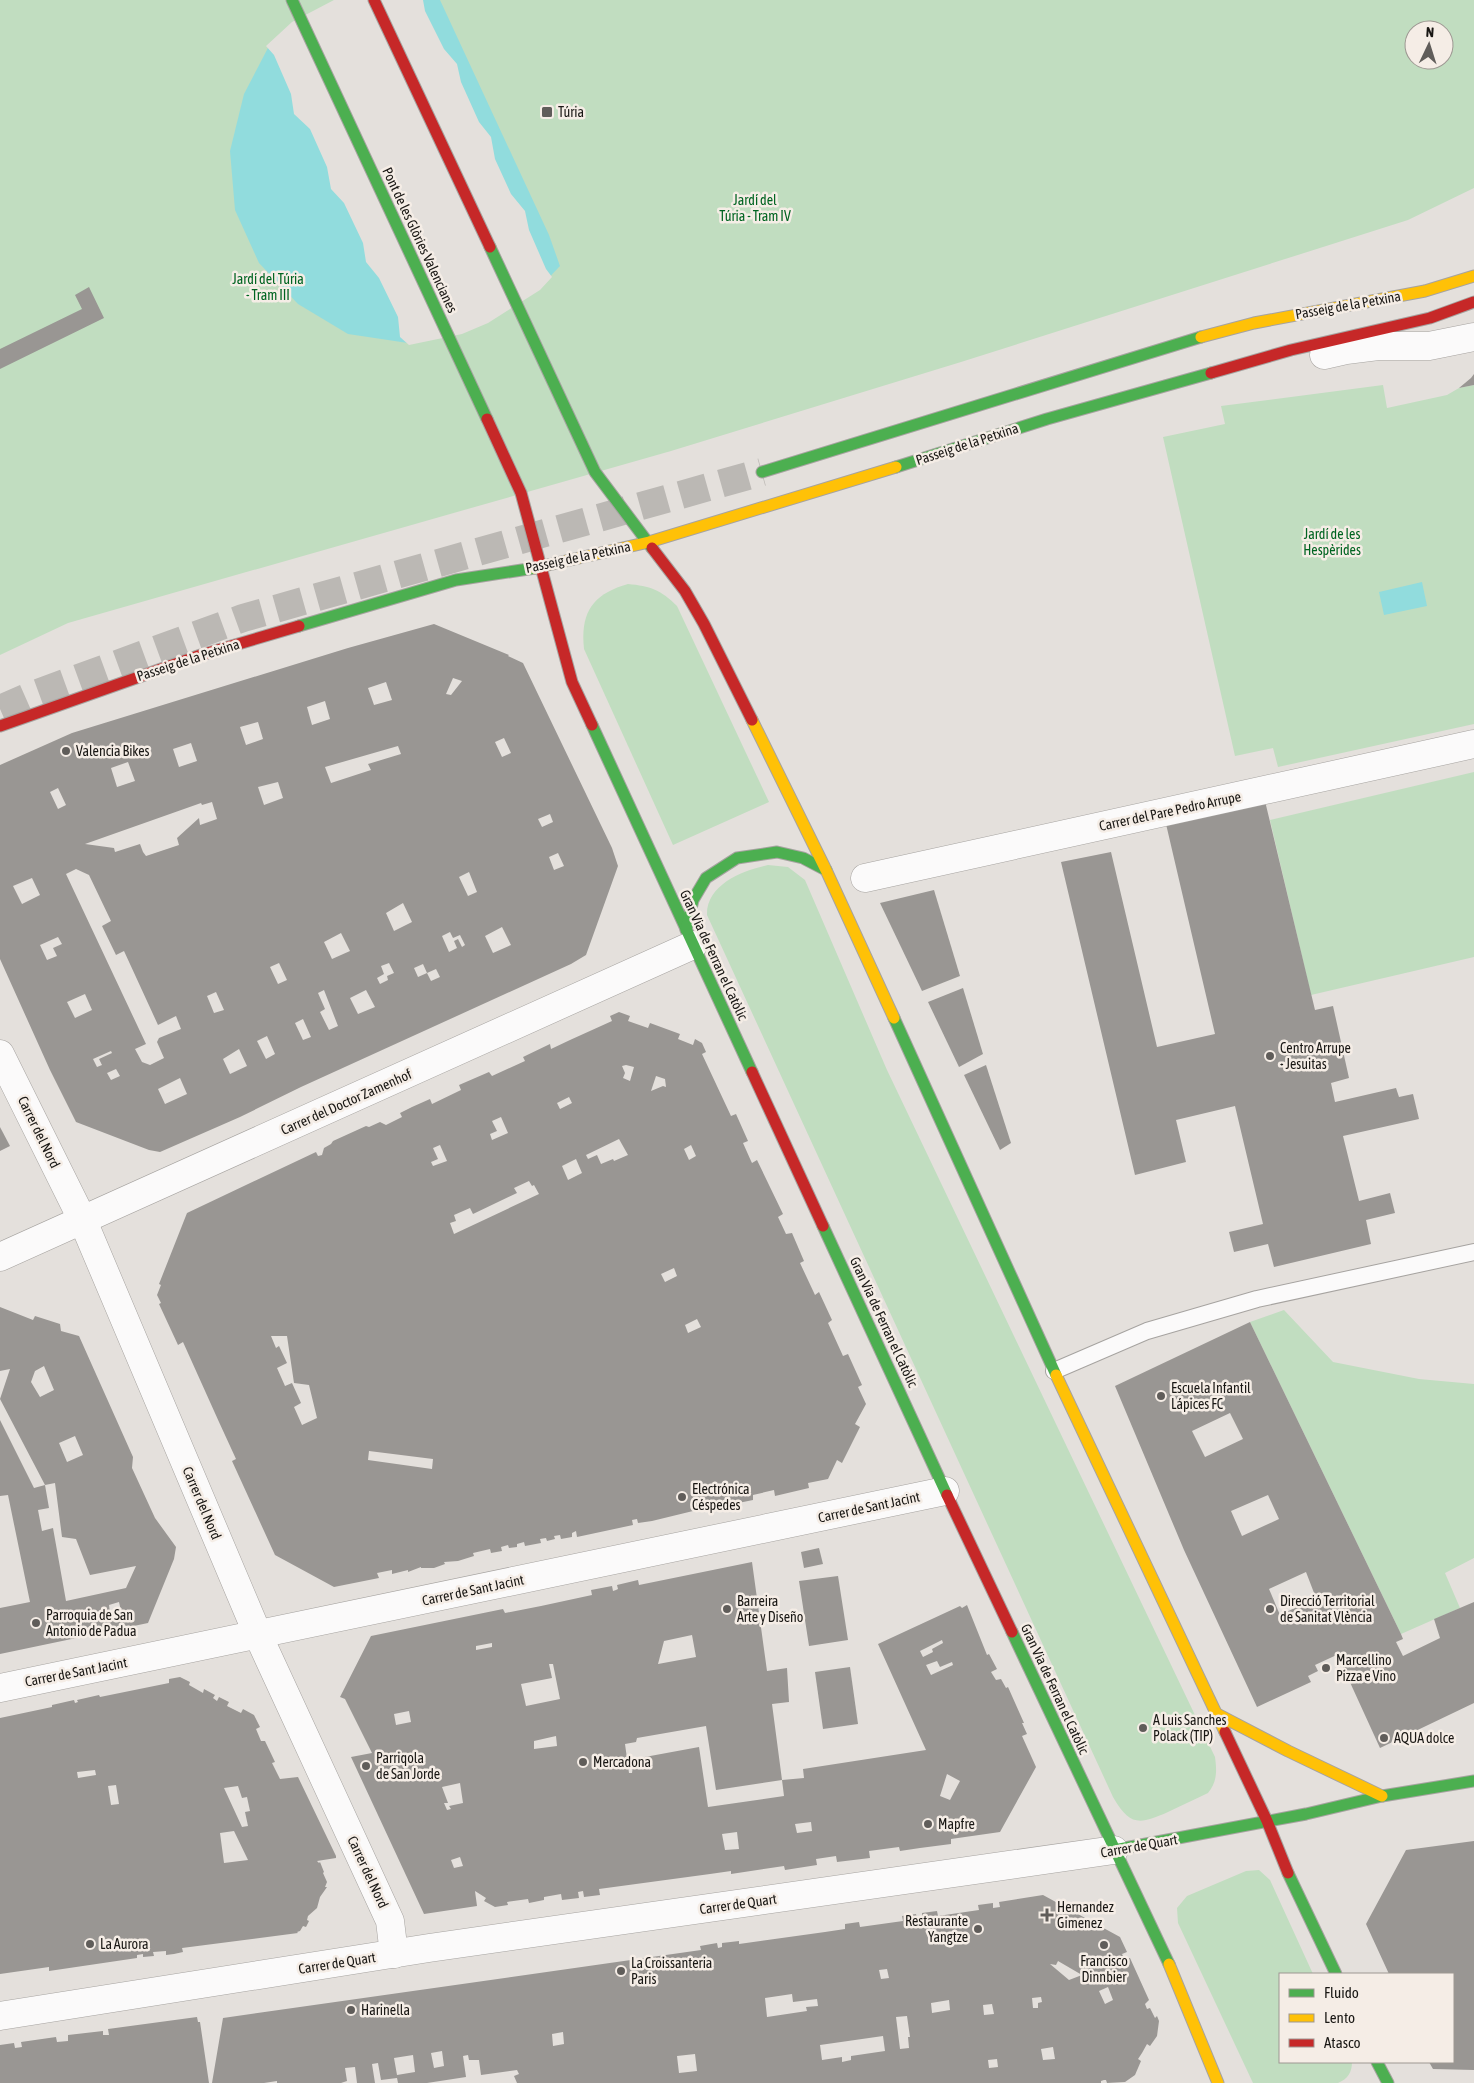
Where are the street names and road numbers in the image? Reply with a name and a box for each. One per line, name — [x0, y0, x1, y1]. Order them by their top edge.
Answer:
street label: Pont de les Glòries Valencianes — [379, 165, 461, 315]
street label: Passeig de la Petxina — [1294, 288, 1402, 322]
street label: Passeig de la Petxina — [914, 420, 1020, 468]
street label: Passeig de la Petxina — [524, 538, 632, 576]
street label: Passeig de la Petxina — [135, 636, 241, 684]
street label: Carrer del Pare Pedro Arrupe — [1098, 788, 1242, 834]
street label: Gran Via de Ferran el Catòlic — [677, 887, 752, 1024]
street label: Carrer del Doctor Zamenhof — [278, 1066, 414, 1138]
street label: Carrer del Nord — [15, 1094, 63, 1170]
street label: Gran Via de Ferran el Catòlic — [847, 1254, 922, 1391]
street label: Carrer del Nord — [179, 1464, 225, 1542]
street label: Carrer de Sant Jacint — [817, 1488, 921, 1526]
street label: Carrer de Sant Jacint — [421, 1571, 525, 1609]
street label: Gran Via de Ferran el Catòlic — [1018, 1621, 1093, 1758]
street label: Carrer de Sant Jacint — [24, 1654, 128, 1690]
street label: Carrer de Quart — [1099, 1831, 1179, 1861]
street label: Carrer del Nord — [344, 1833, 392, 1911]
street label: Carrer de Quart — [698, 1891, 778, 1917]
street label: Carrer de Quart — [297, 1949, 377, 1977]

